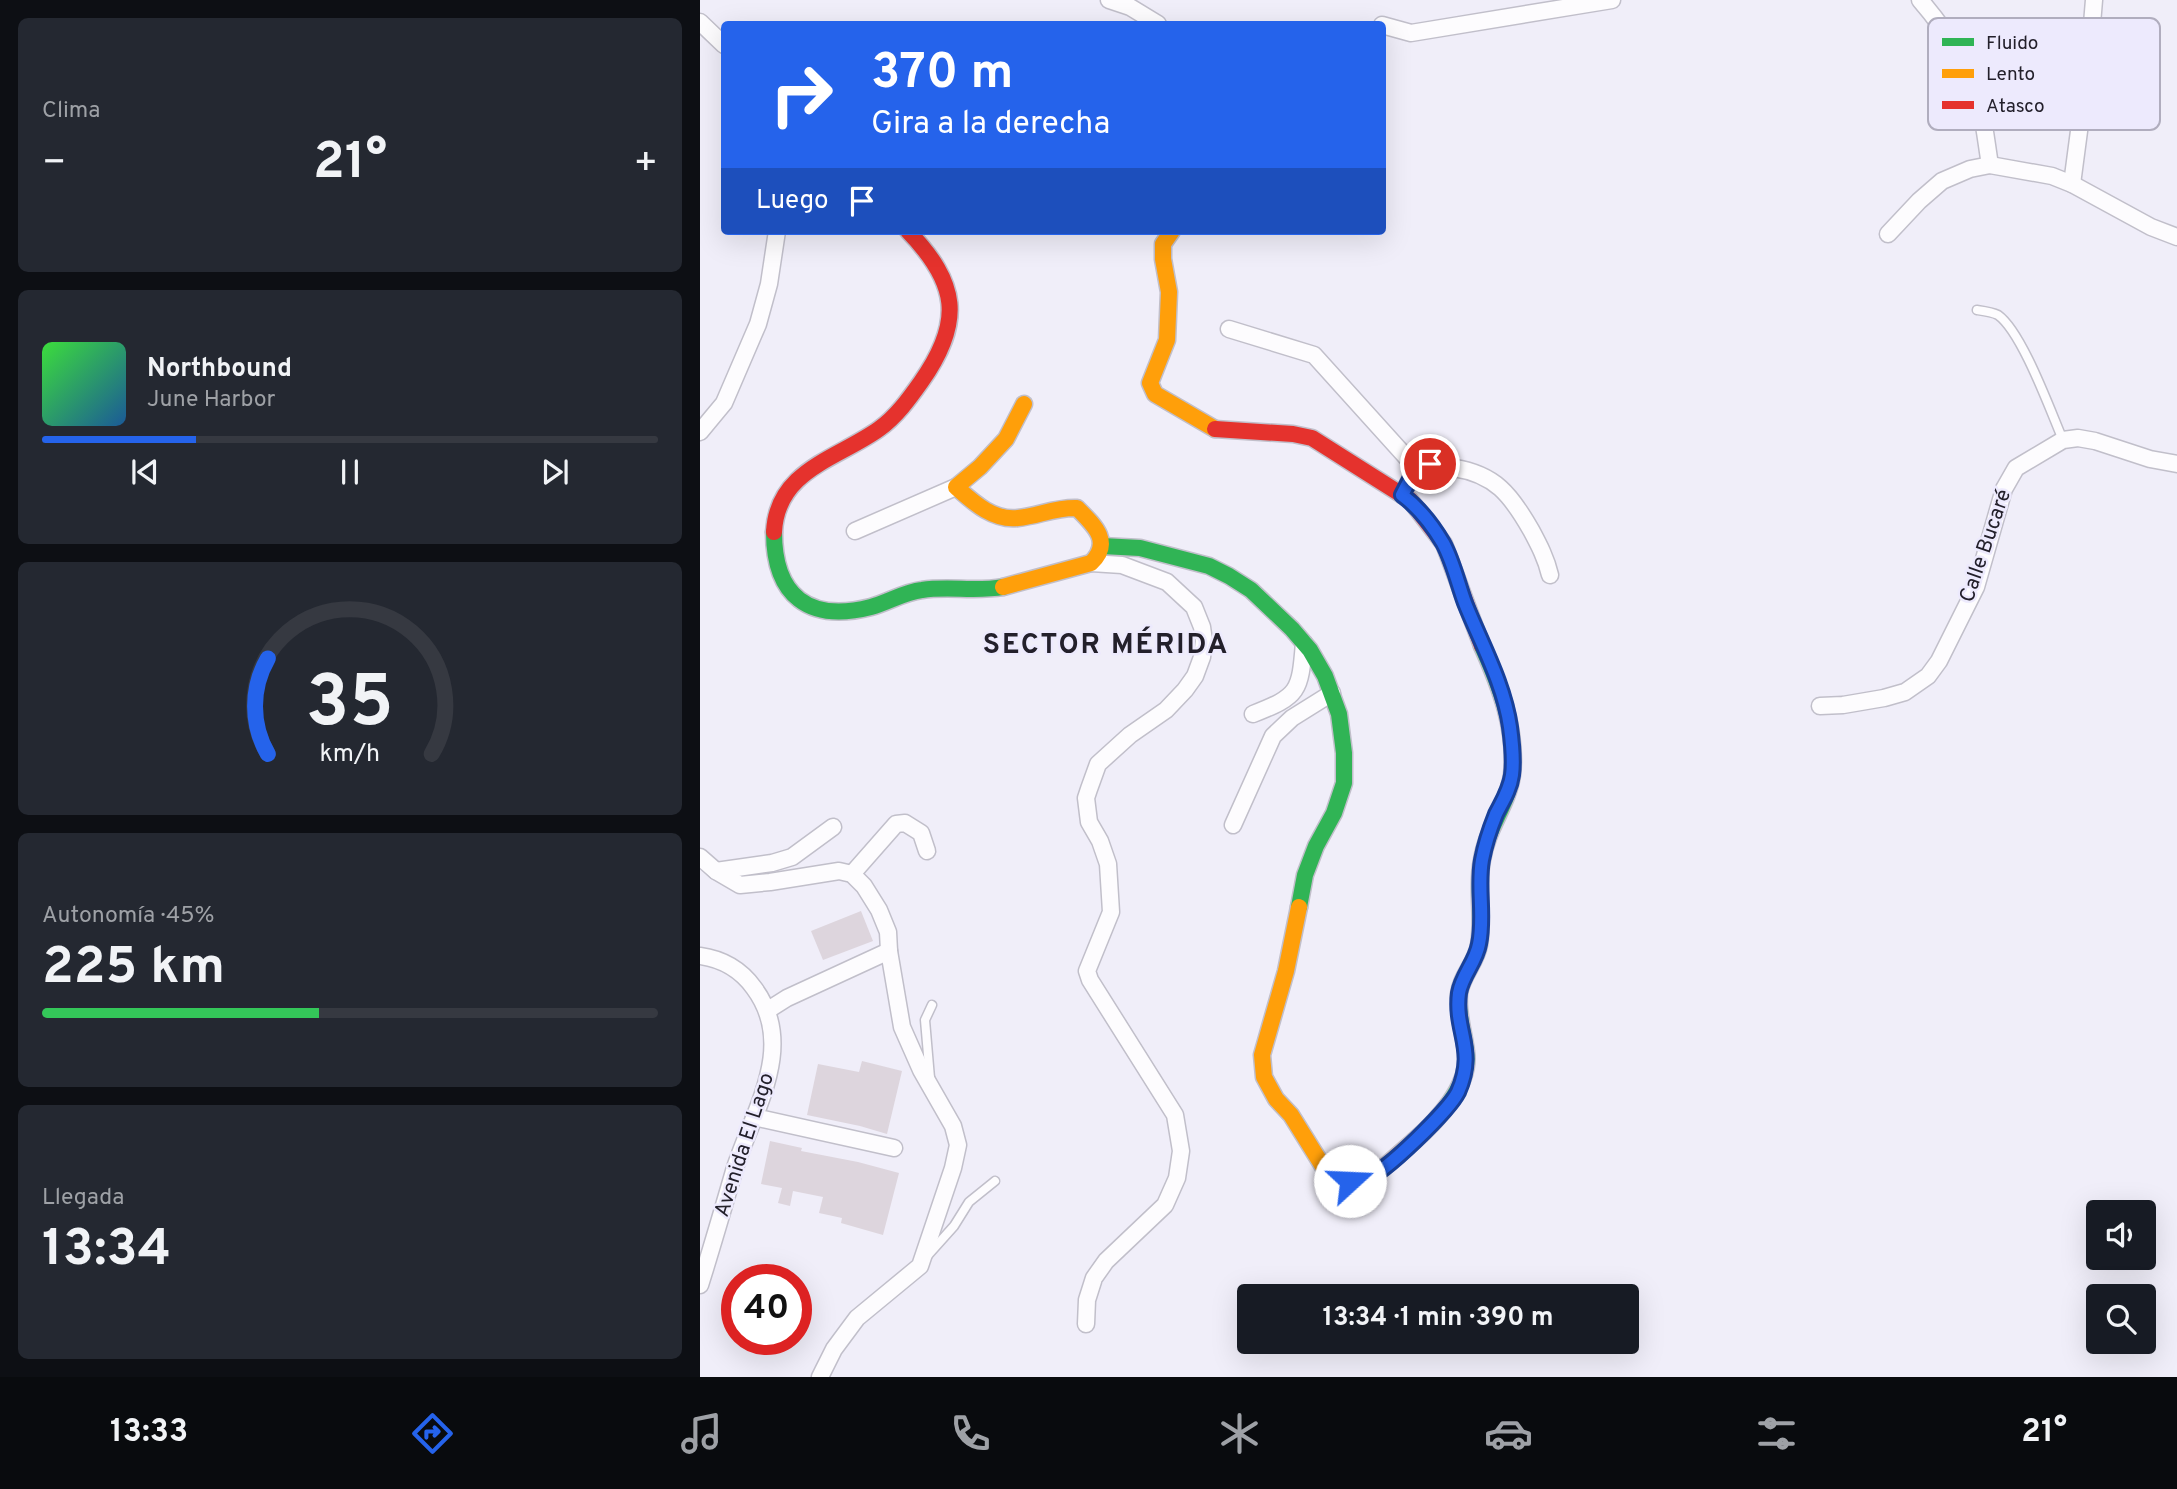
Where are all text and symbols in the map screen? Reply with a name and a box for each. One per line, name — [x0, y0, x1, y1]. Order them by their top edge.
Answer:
legend — [1928, 18, 2160, 130]
text: Fluido — [1986, 32, 2038, 56]
text: 370 m — [871, 44, 1013, 106]
icon: right — [756, 49, 847, 140]
text: Lento — [1986, 63, 2035, 87]
text: Atasco — [1986, 95, 2045, 119]
text: Clima — [42, 97, 100, 126]
text: Gira a la derecha — [871, 105, 1110, 145]
text: 21° — [313, 131, 387, 197]
text: − — [42, 140, 67, 189]
text: + — [633, 140, 658, 189]
icon: arrive — [843, 182, 881, 220]
text: Luego — [756, 185, 829, 218]
text: Northbound — [147, 353, 292, 386]
text: June Harbor — [147, 386, 275, 415]
pin — [1400, 434, 1460, 494]
icon: arrive — [1411, 445, 1449, 483]
icon: previous — [126, 453, 164, 491]
icon: pause — [331, 453, 369, 491]
icon: next — [536, 453, 574, 491]
street label: Calle Bucaré — [1954, 486, 2018, 606]
district label: SECTOR MÉRIDA — [983, 626, 1229, 664]
text: 35 — [306, 661, 394, 753]
text: km/h — [320, 739, 380, 771]
text: Autonomía · 45% — [42, 902, 214, 931]
text: 225 km — [42, 936, 225, 1002]
street label: Avenida El Lago — [709, 1070, 781, 1220]
position arrow — [1313, 1144, 1387, 1218]
text: Llegada — [42, 1184, 124, 1213]
map controls — [2086, 1200, 2156, 1354]
button: sound — [2086, 1200, 2156, 1270]
text: 13:34 — [42, 1218, 171, 1284]
speed limit sign: 40 — [721, 1264, 812, 1355]
button: search — [2086, 1284, 2156, 1354]
text: 13:34 · 1 min · 390 m — [1322, 1302, 1554, 1335]
icon: directions — [408, 1409, 457, 1458]
icon: music — [677, 1409, 726, 1458]
icon: phone — [946, 1409, 995, 1458]
icon: climate — [1215, 1409, 1264, 1458]
icon: car — [1484, 1409, 1533, 1458]
icon: filters — [1752, 1409, 1801, 1458]
text: 13:33 — [110, 1413, 188, 1453]
text: 21° — [2021, 1413, 2067, 1453]

